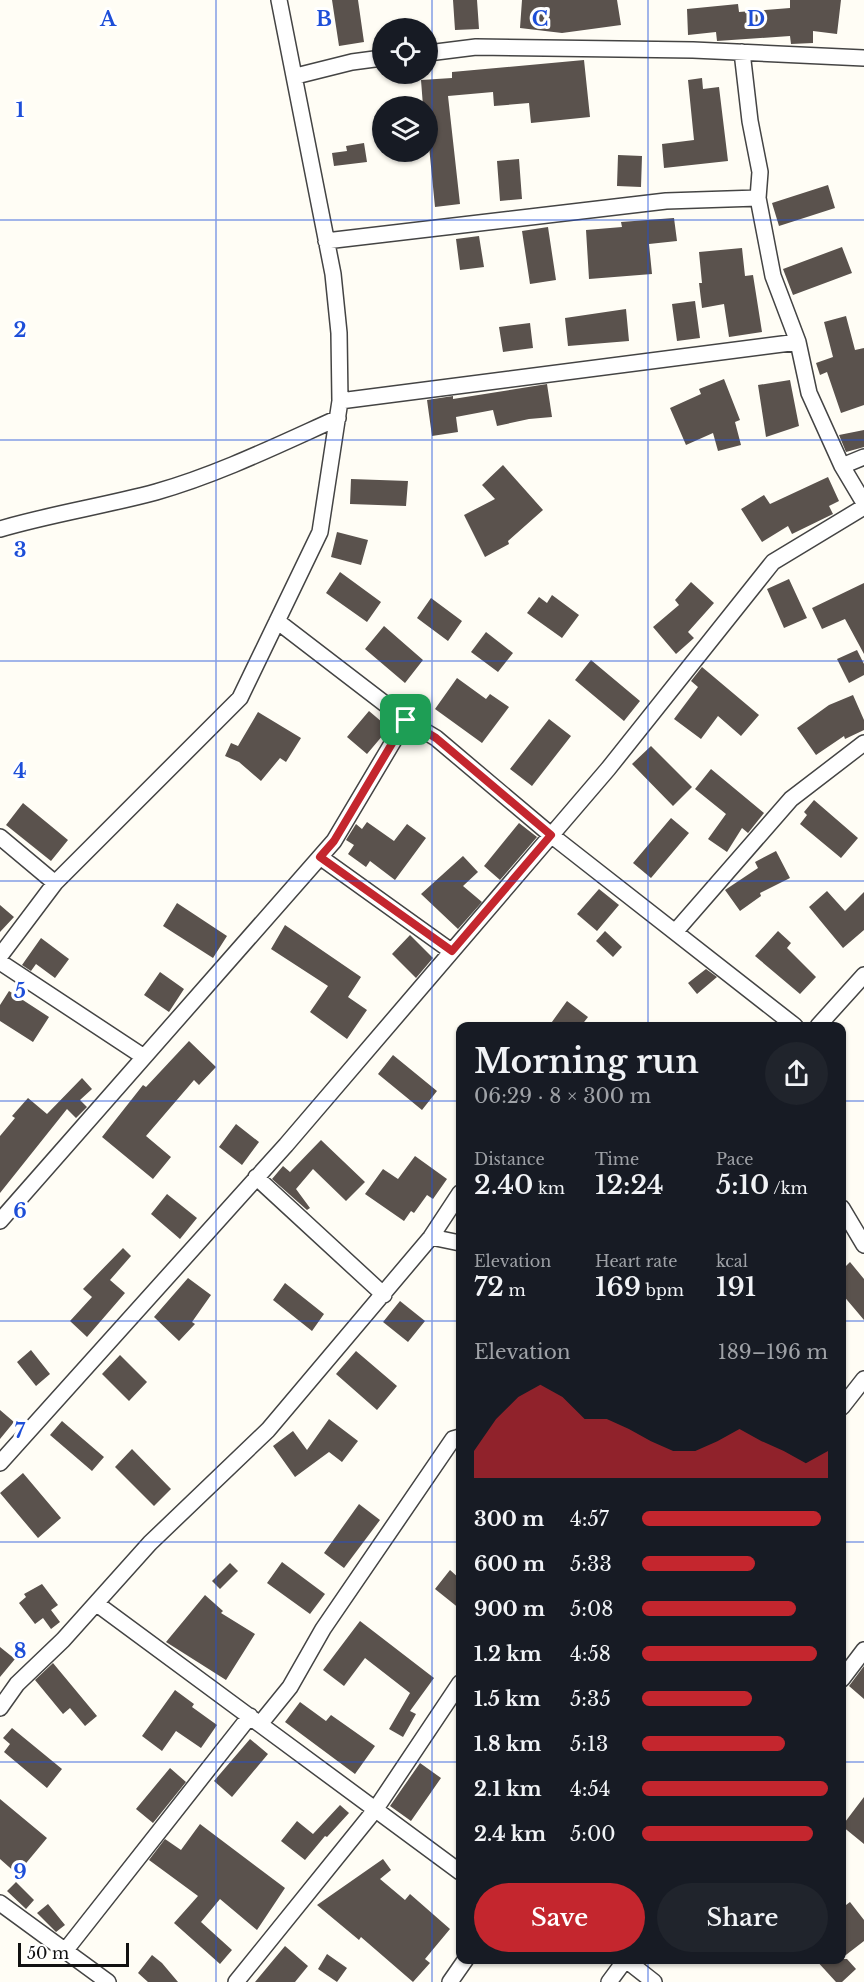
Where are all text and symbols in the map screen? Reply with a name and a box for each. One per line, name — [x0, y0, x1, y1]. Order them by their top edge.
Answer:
text: A — [99, 7, 117, 31]
text: B — [316, 7, 332, 31]
text: C — [532, 7, 548, 31]
text: D — [747, 7, 765, 31]
map controls — [372, 18, 438, 162]
button: locate — [372, 18, 438, 84]
button: layers — [372, 96, 438, 162]
text: 1 — [16, 98, 25, 122]
text: 2 — [13, 318, 27, 342]
text: 3 — [14, 538, 26, 562]
pin — [380, 694, 431, 745]
icon: arrive — [389, 703, 422, 736]
text: 4 — [13, 759, 27, 783]
text: 5 — [14, 979, 26, 1003]
text: Morning run — [474, 1041, 699, 1082]
button: share — [765, 1042, 828, 1105]
text: 06:29 · 8 × 300 m — [474, 1084, 651, 1108]
text: Distance — [474, 1149, 545, 1169]
text: Time — [595, 1149, 639, 1169]
text: Pace — [716, 1149, 753, 1169]
text: 2.40 — [474, 1169, 533, 1201]
text: 12:24 — [595, 1169, 664, 1201]
text: 5:10 — [716, 1169, 769, 1201]
text: km — [533, 1178, 565, 1198]
text: /km — [769, 1178, 808, 1198]
text: 6 — [13, 1199, 27, 1223]
text: Elevation — [474, 1251, 551, 1271]
text: Heart rate — [595, 1251, 677, 1271]
text: kcal — [716, 1251, 748, 1271]
text: 72 — [474, 1271, 504, 1303]
text: 169 — [595, 1271, 641, 1303]
text: 191 — [716, 1271, 756, 1303]
text: m — [504, 1280, 526, 1300]
text: bpm — [641, 1280, 684, 1300]
text: Elevation — [474, 1340, 571, 1364]
text: 189–196 m — [718, 1340, 828, 1364]
text: 7 — [15, 1419, 26, 1443]
text: 300 m — [474, 1507, 544, 1531]
text: 4:57 — [570, 1507, 609, 1531]
text: 600 m — [474, 1552, 545, 1576]
text: 5:33 — [570, 1552, 612, 1576]
text: 900 m — [474, 1597, 545, 1621]
text: 5:08 — [570, 1597, 613, 1621]
text: 8 — [14, 1639, 26, 1663]
text: 1.2 km — [474, 1642, 542, 1666]
text: 4:58 — [570, 1642, 611, 1666]
text: 1.5 km — [474, 1687, 541, 1711]
text: 5:35 — [570, 1687, 611, 1711]
text: 1.8 km — [474, 1732, 541, 1756]
text: 5:13 — [570, 1732, 608, 1756]
text: 2.1 km — [474, 1777, 542, 1801]
text: 4:54 — [570, 1777, 610, 1801]
text: 2.4 km — [474, 1822, 546, 1846]
text: 5:00 — [570, 1822, 616, 1846]
text: 9 — [13, 1860, 27, 1884]
button: Save — [474, 1883, 645, 1952]
button: Share — [657, 1883, 828, 1952]
scale bar — [18, 1940, 129, 1968]
text: 50 m — [27, 1943, 69, 1963]

